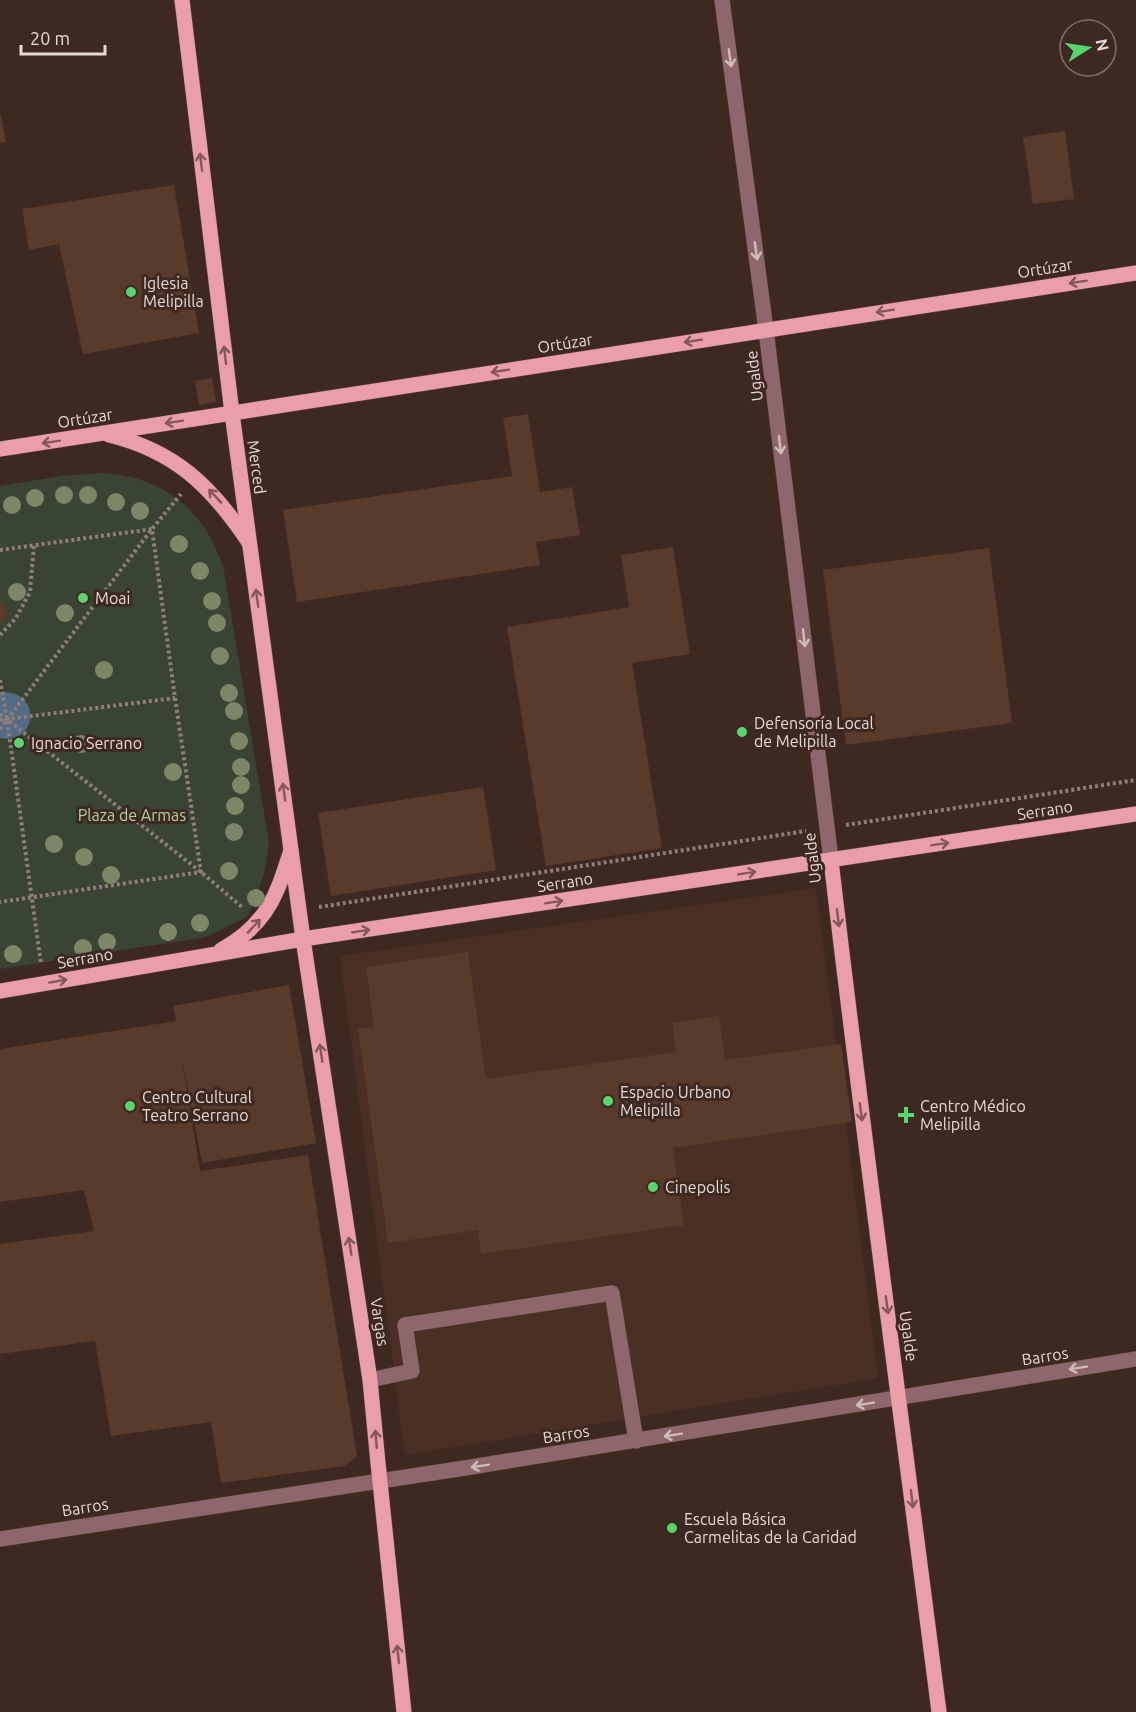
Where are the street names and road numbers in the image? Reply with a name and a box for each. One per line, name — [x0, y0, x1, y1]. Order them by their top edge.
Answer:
street label: Ortúzar — [1016, 255, 1074, 281]
street label: Ortúzar — [536, 330, 594, 356]
street label: Ugalde — [742, 350, 766, 402]
street label: Ortúzar — [56, 405, 114, 431]
street label: Merced — [244, 439, 270, 495]
street label: Serrano — [1016, 797, 1074, 823]
street label: Ugalde — [800, 832, 824, 884]
street label: Serrano — [536, 869, 594, 895]
street label: Serrano — [56, 944, 114, 972]
street label: Vargas — [367, 1297, 393, 1347]
street label: Ugalde — [897, 1310, 921, 1362]
street label: Barros — [1020, 1343, 1070, 1369]
street label: Barros — [541, 1421, 591, 1447]
street label: Barros — [60, 1494, 110, 1520]

